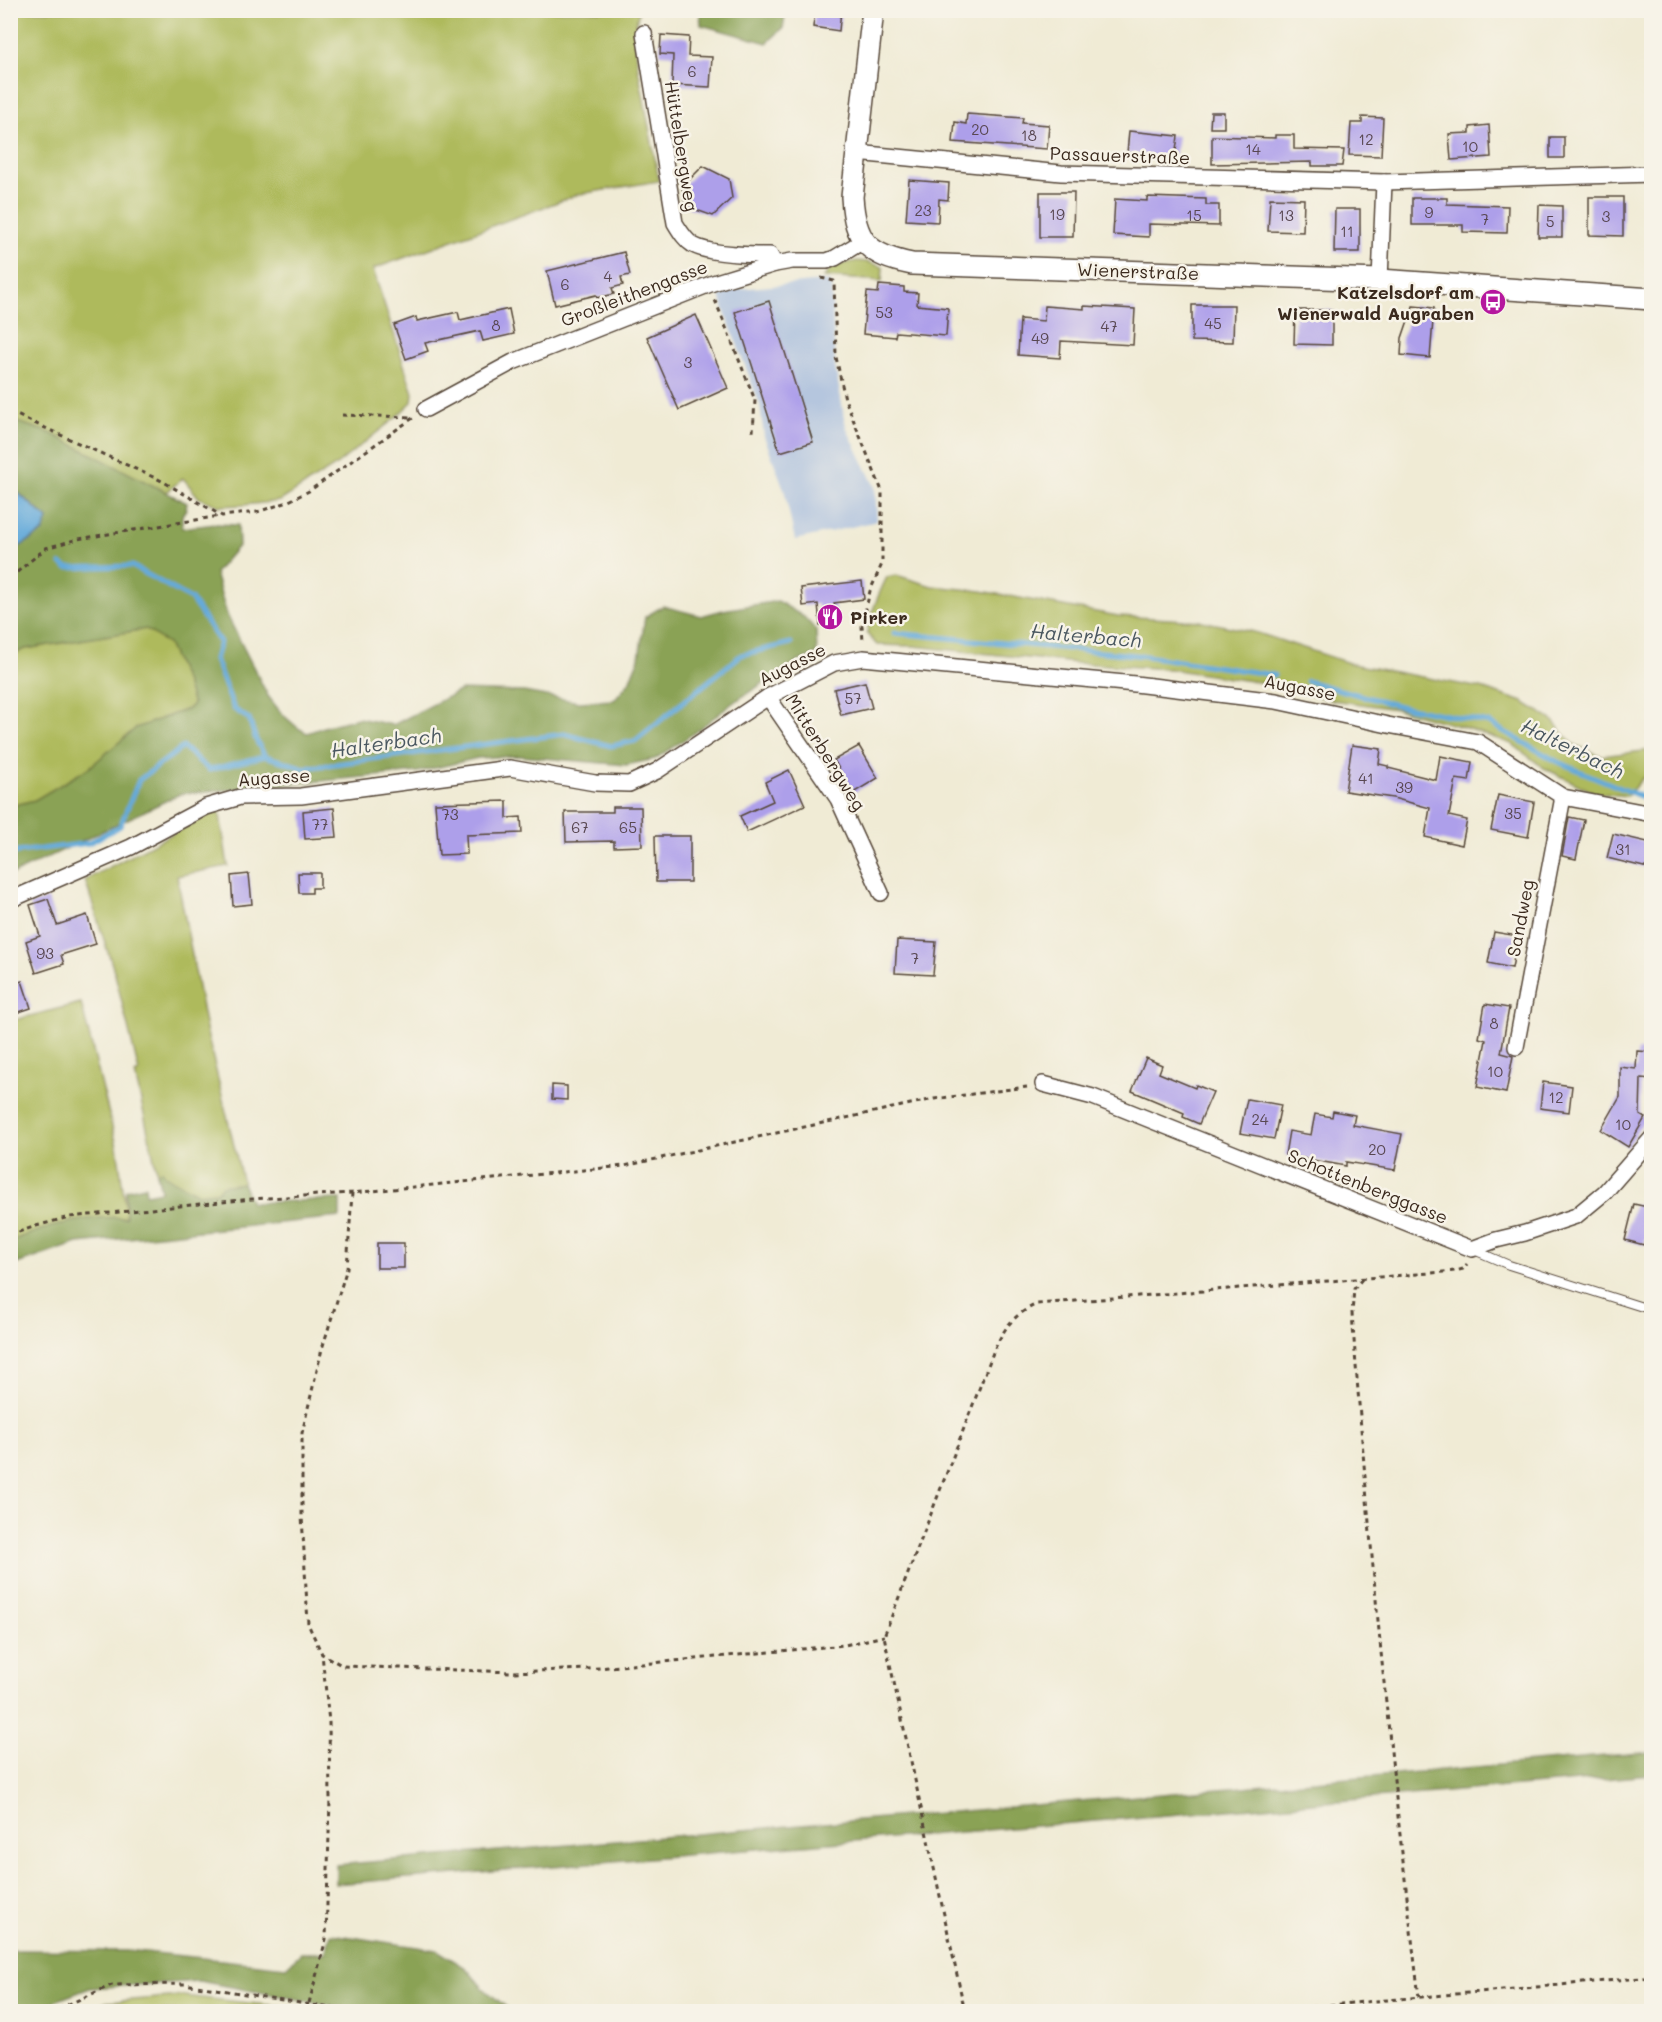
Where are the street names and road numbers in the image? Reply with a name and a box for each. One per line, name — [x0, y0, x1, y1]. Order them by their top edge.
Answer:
street label: Hüttelbergweg — [660, 79, 704, 213]
street label: Passauerstraße — [1049, 141, 1191, 169]
street label: Großleithengasse — [557, 254, 711, 332]
street label: Wienerstraße — [1077, 257, 1199, 285]
street label: Augasse — [754, 637, 830, 691]
street label: Augasse — [1262, 668, 1338, 706]
street label: Mitterbergweg — [780, 689, 872, 815]
street label: Augasse — [237, 762, 311, 792]
street label: Sandweg — [1501, 877, 1539, 959]
street label: Schottenberggasse — [1284, 1143, 1452, 1229]

